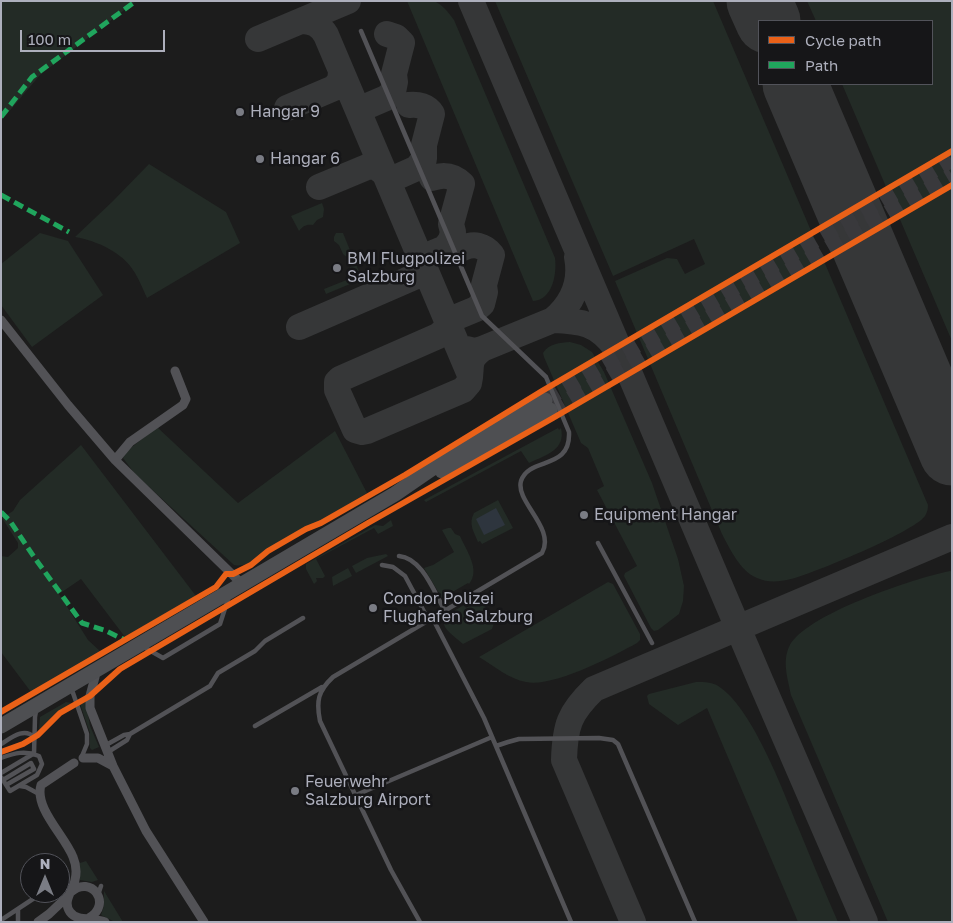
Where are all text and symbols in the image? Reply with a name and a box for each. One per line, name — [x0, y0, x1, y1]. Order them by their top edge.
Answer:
scale bar — [22, 20, 168, 52]
legend — [758, 20, 933, 85]
text: 100 m — [28, 30, 71, 48]
text: Cycle path — [805, 31, 881, 49]
text: Path — [805, 56, 838, 74]
place label: Hangar 9 — [250, 102, 320, 122]
marker: Hangar 9 — [234, 106, 246, 118]
place label: Hangar 6 — [270, 149, 340, 169]
marker: Hangar 6 — [254, 153, 266, 165]
place label: BMI Flugpolizei Salzburg — [347, 249, 465, 287]
marker: BMI Flugpolizei Salzburg — [331, 262, 343, 274]
place label: Equipment Hangar — [594, 505, 737, 525]
marker: Equipment Hangar — [578, 509, 590, 521]
place label: Condor Polizei Flughafen Salzburg — [383, 589, 533, 627]
marker: Condor Polizei Flughafen Salzburg — [367, 602, 379, 614]
place label: Feuerwehr Salzburg Airport — [305, 772, 431, 810]
marker: Feuerwehr Salzburg Airport — [289, 785, 301, 797]
north arrow — [20, 853, 70, 903]
text: N — [40, 855, 50, 872]

